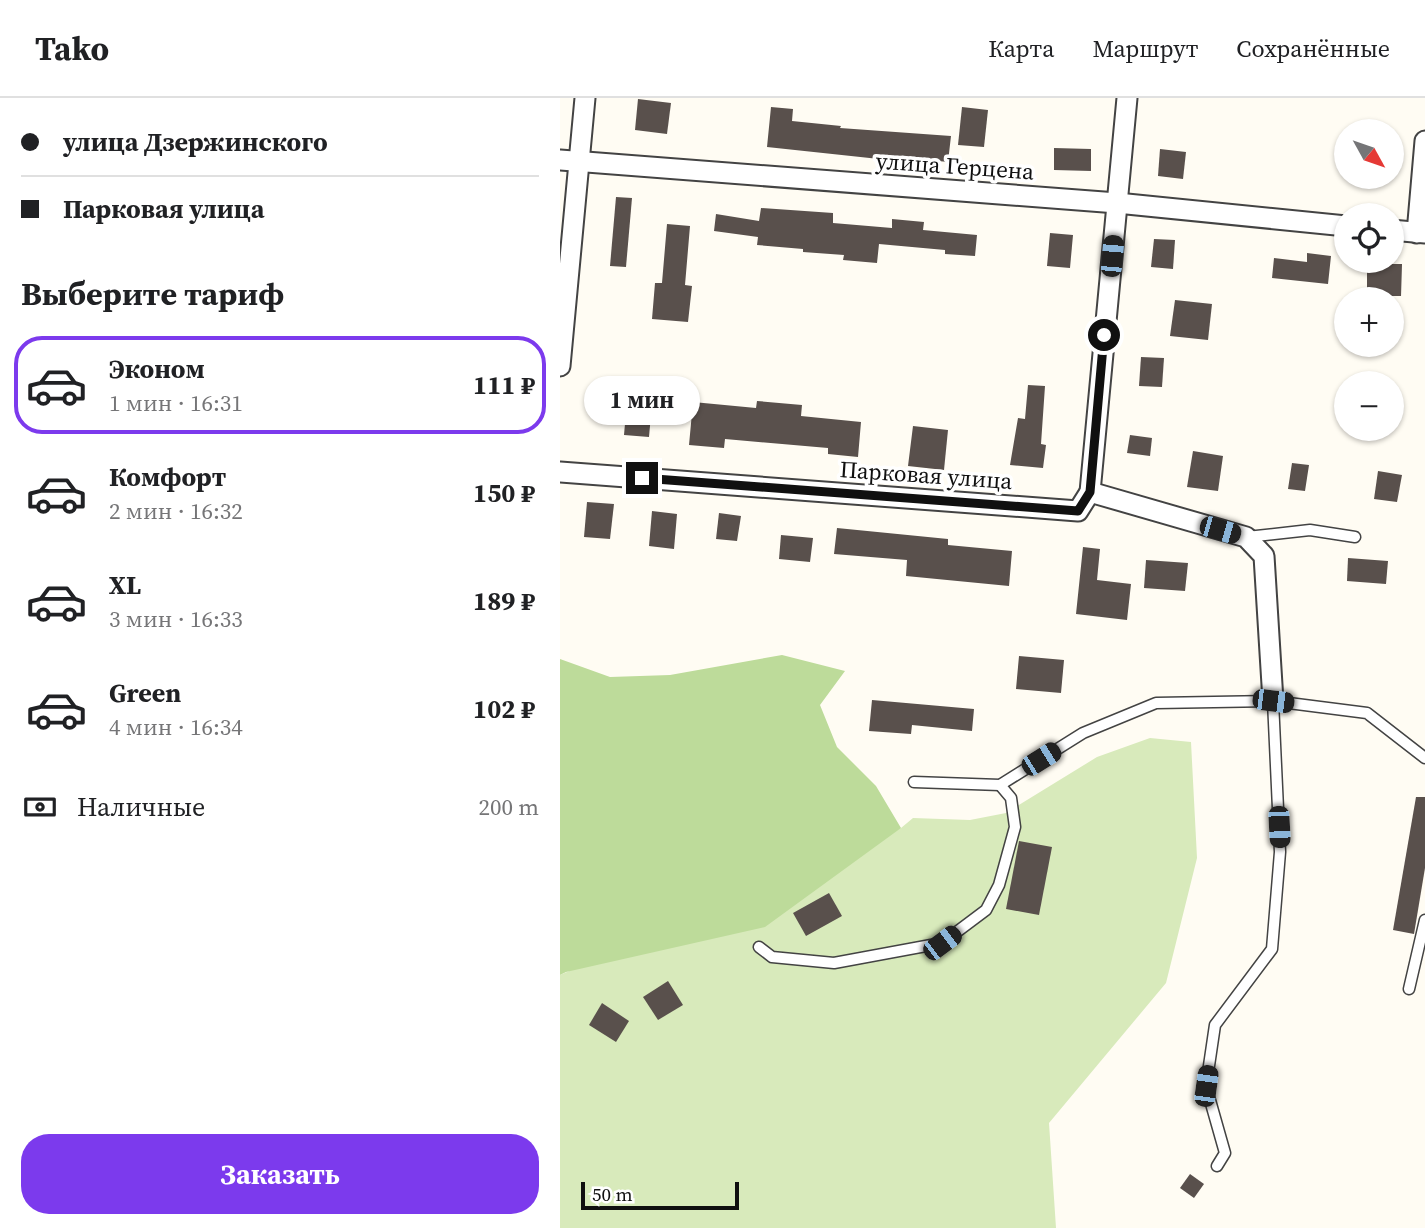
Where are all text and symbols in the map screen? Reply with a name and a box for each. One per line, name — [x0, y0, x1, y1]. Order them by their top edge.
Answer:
text: Tako — [35, 26, 109, 71]
text: Карта — [988, 32, 1054, 65]
text: Маршрут — [1092, 32, 1198, 65]
text: Сохранённые — [1236, 32, 1390, 65]
north arrow — [1334, 119, 1404, 189]
map controls — [1334, 119, 1404, 441]
text: улица Дзержинского — [63, 124, 328, 160]
street label: улица Герцена — [875, 145, 1035, 188]
text: Парковая улица — [63, 191, 265, 227]
button: locate — [1334, 203, 1404, 273]
car — [1100, 234, 1125, 278]
text: Выберите тариф — [21, 272, 284, 316]
button: + — [1334, 287, 1404, 357]
route start — [1088, 319, 1120, 351]
text: Эконом — [109, 351, 205, 387]
icon: car — [25, 354, 88, 417]
text: 111 ₽ — [473, 367, 535, 403]
button: − — [1334, 371, 1404, 441]
callout: 1 мин — [584, 376, 700, 426]
text: 1 мин — [610, 384, 674, 416]
text: 1 мин · 16:31 — [109, 387, 243, 419]
street label: Парковая улица — [839, 453, 1014, 497]
text: Комфорт — [109, 459, 226, 495]
icon: car — [25, 462, 88, 525]
route end — [626, 462, 658, 494]
text: 150 ₽ — [473, 475, 535, 511]
text: 2 мин · 16:32 — [109, 495, 243, 527]
car — [1197, 514, 1244, 546]
text: XL — [109, 567, 141, 603]
icon: car — [25, 570, 88, 633]
text: 189 ₽ — [473, 583, 535, 619]
text: 3 мин · 16:33 — [109, 603, 243, 635]
text: Green — [109, 675, 181, 711]
icon: car — [25, 678, 88, 741]
car — [1251, 688, 1296, 714]
text: 102 ₽ — [473, 691, 535, 727]
text: 4 мин · 16:34 — [109, 711, 243, 743]
car — [1018, 739, 1065, 779]
icon: cash — [21, 788, 59, 826]
text: Наличные — [77, 789, 205, 825]
text: 200 m — [478, 791, 539, 823]
car — [1268, 805, 1291, 849]
car — [919, 922, 966, 964]
car — [1193, 1064, 1220, 1108]
button: Заказать — [21, 1134, 539, 1214]
scale bar — [581, 1179, 738, 1211]
text: 50 m — [592, 1181, 633, 1207]

